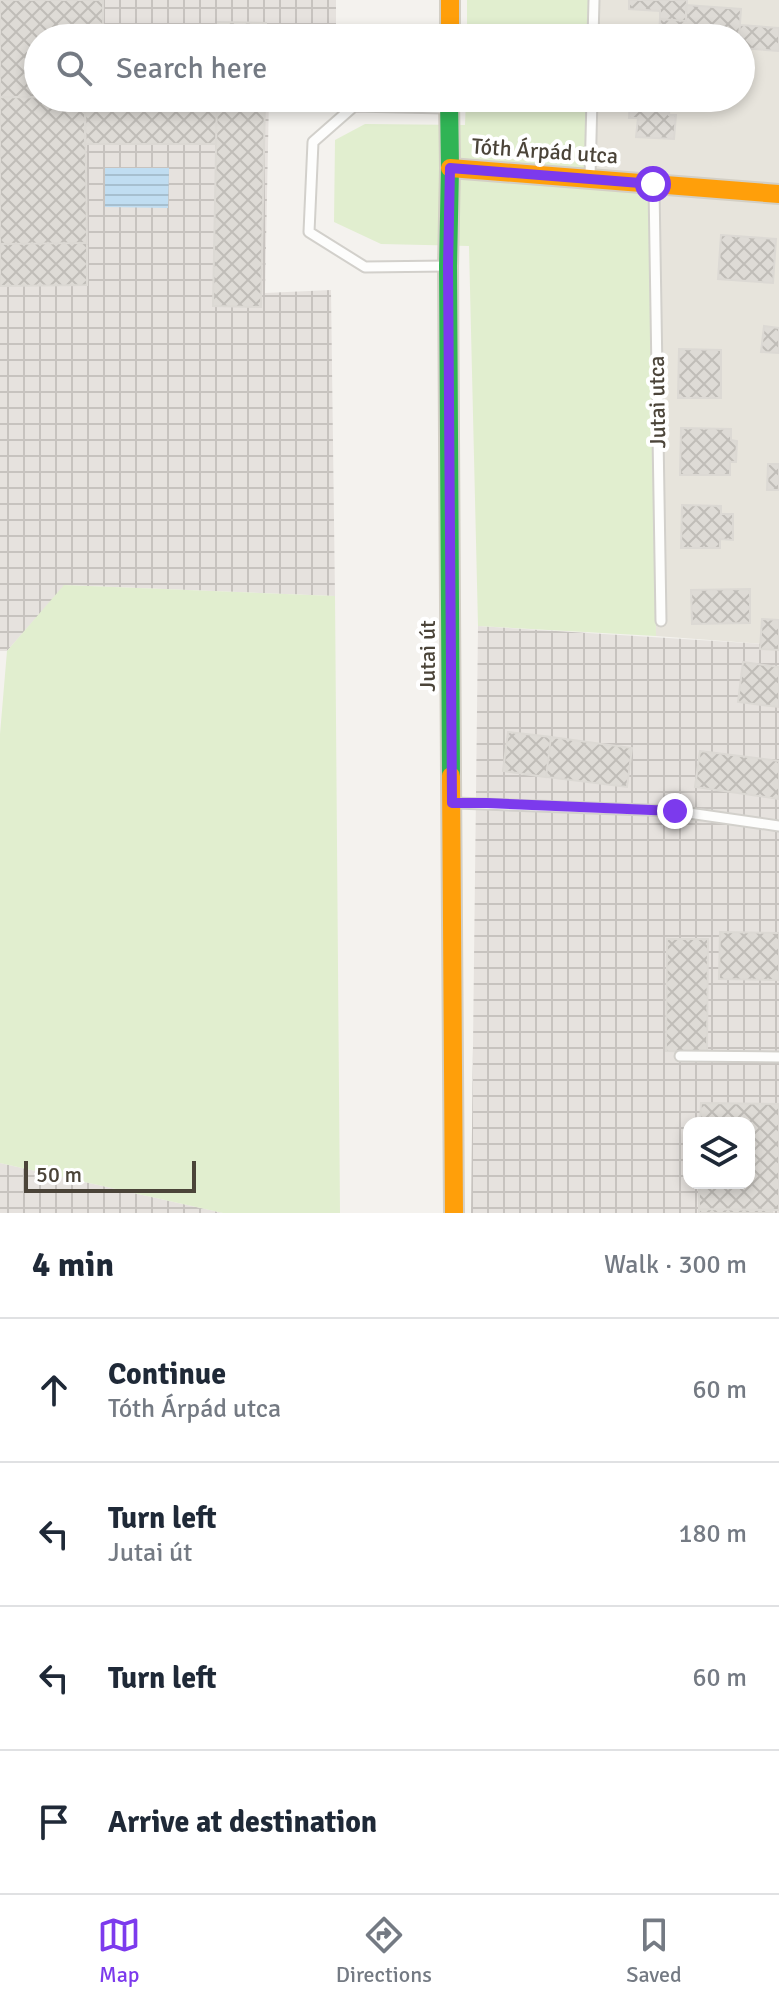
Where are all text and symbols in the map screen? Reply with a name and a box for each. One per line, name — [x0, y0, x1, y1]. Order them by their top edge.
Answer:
search box — [24, 24, 755, 112]
icon: search — [52, 46, 96, 90]
text: Search here — [116, 50, 267, 87]
street label: Tóth Árpád utca — [471, 132, 619, 170]
route start — [635, 166, 671, 202]
street label: Jutai utca — [643, 355, 671, 449]
street label: Jutai út — [414, 620, 441, 692]
route end — [657, 793, 693, 829]
map controls — [683, 1117, 755, 1189]
button: layers — [683, 1117, 755, 1189]
scale bar — [24, 1157, 196, 1193]
text: 50 m — [36, 1161, 82, 1188]
text: 4 min — [32, 1244, 114, 1286]
text: Walk · 300 m — [604, 1249, 747, 1281]
text: Continue — [108, 1356, 226, 1393]
icon: ahead — [32, 1368, 76, 1412]
text: 60 m — [692, 1374, 747, 1406]
text: Tóth Árpád utca — [108, 1393, 281, 1425]
text: Turn left — [108, 1500, 217, 1537]
icon: left — [32, 1512, 76, 1556]
text: 180 m — [678, 1518, 747, 1550]
text: Jutai út — [108, 1537, 192, 1569]
icon: left — [32, 1656, 76, 1700]
text: Turn left — [108, 1660, 217, 1697]
text: 60 m — [692, 1662, 747, 1694]
icon: arrive — [32, 1800, 76, 1844]
text: Arrive at destination — [108, 1804, 377, 1841]
tab: Map — [97, 1913, 141, 1988]
tab: Directions — [336, 1913, 432, 1988]
tab: Saved — [626, 1913, 682, 1988]

